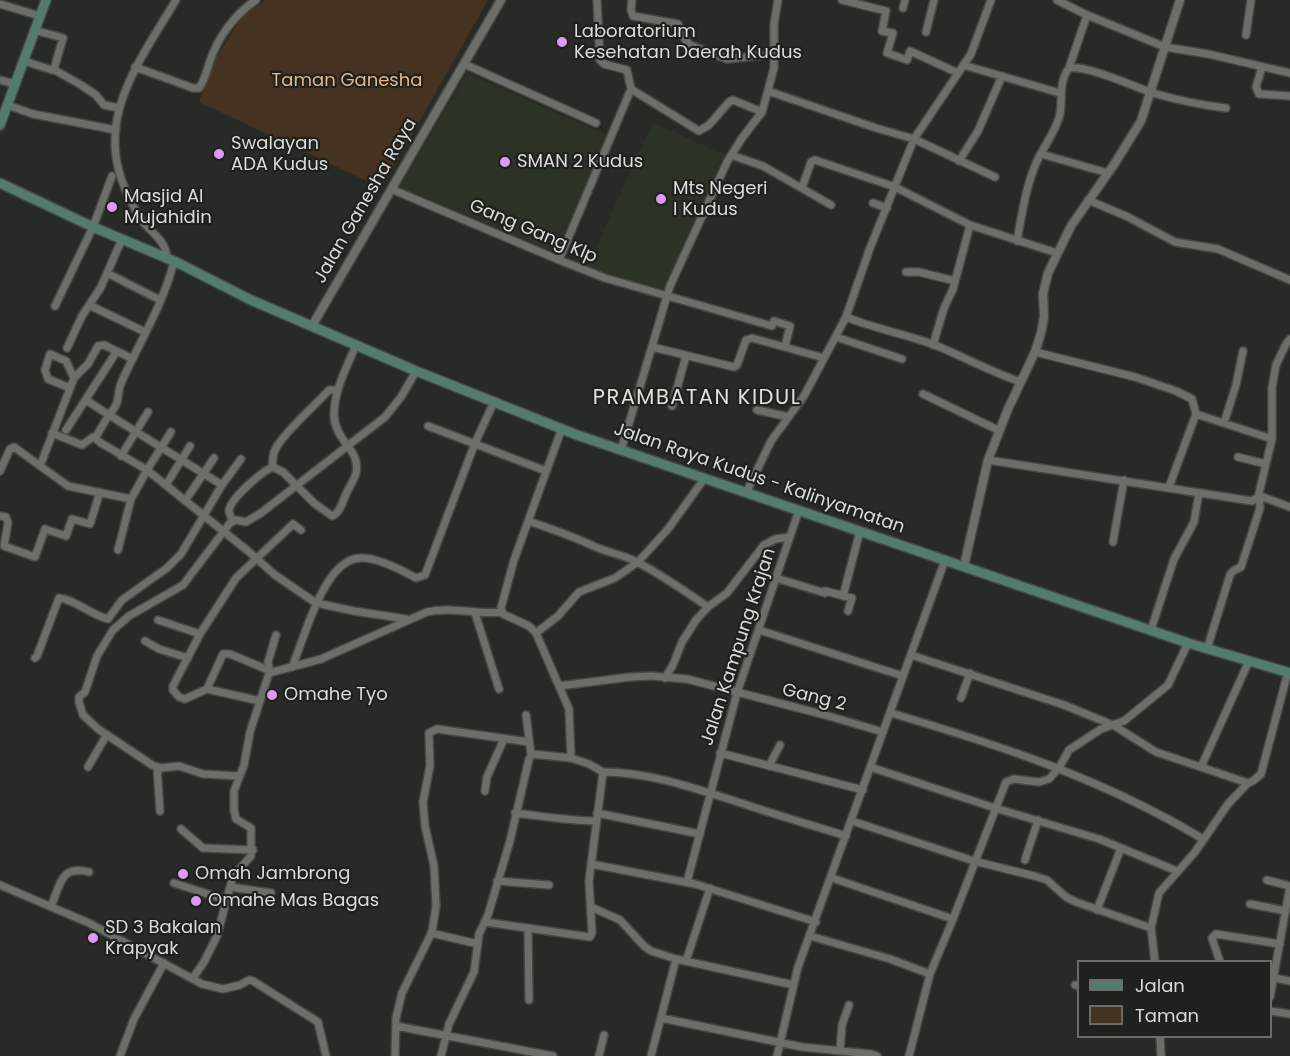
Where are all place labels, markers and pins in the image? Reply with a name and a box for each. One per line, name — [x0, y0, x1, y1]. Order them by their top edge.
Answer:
place label: Laboratorium Kesehatan Daerah Kudus — [574, 21, 802, 63]
marker: Laboratorium Kesehatan Daerah Kudus — [555, 35, 569, 49]
place label: Swalayan ADA Kudus — [231, 133, 328, 176]
marker: Swalayan ADA Kudus — [212, 147, 226, 161]
place label: SMAN 2 Kudus — [517, 151, 643, 173]
marker: SMAN 2 Kudus — [498, 155, 512, 169]
place label: Mts Negeri I Kudus — [673, 178, 768, 220]
place label: Masjid Al Mujahidin — [124, 186, 212, 228]
marker: Mts Negeri I Kudus — [654, 192, 668, 206]
marker: Masjid Al Mujahidin — [105, 200, 119, 214]
place label: Omahe Tyo — [284, 684, 388, 706]
marker: Omahe Tyo — [265, 688, 279, 702]
place label: Omah Jambrong — [195, 863, 351, 885]
marker: Omah Jambrong — [176, 867, 190, 881]
place label: Omahe Mas Bagas — [208, 890, 379, 912]
marker: Omahe Mas Bagas — [189, 894, 203, 908]
place label: SD 3 Bakalan Krapyak — [105, 917, 221, 960]
marker: SD 3 Bakalan Krapyak — [86, 931, 100, 945]

